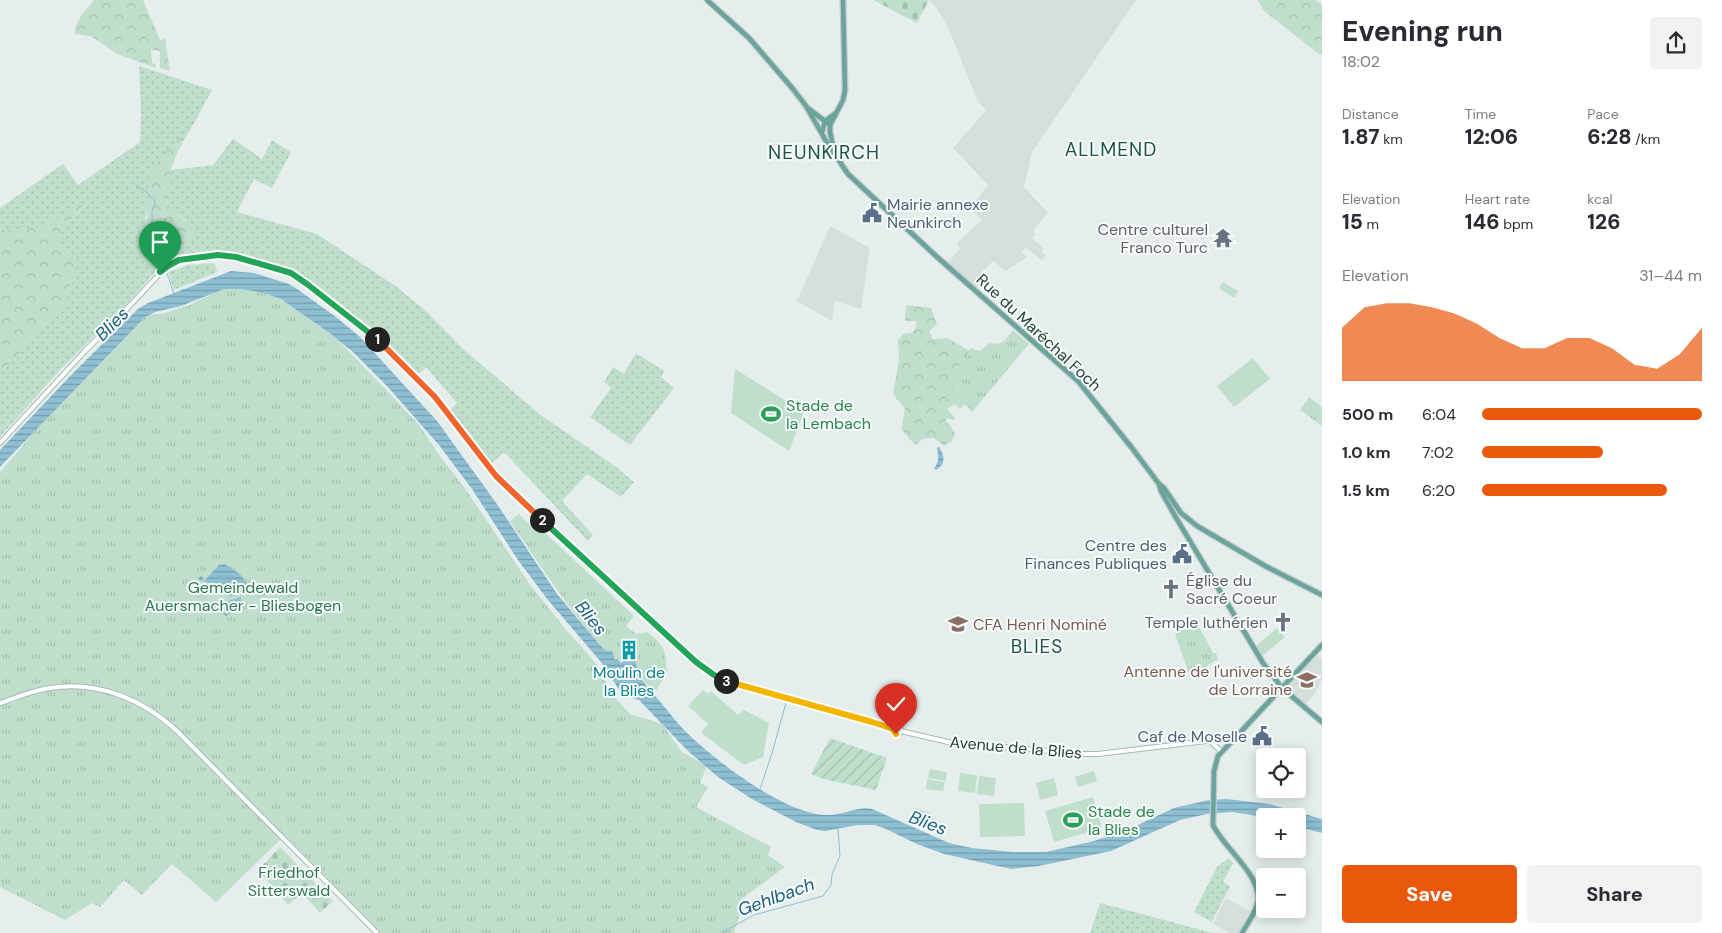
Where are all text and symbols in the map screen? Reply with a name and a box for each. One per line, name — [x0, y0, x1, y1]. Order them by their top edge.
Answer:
text: Evening run — [1342, 13, 1503, 50]
button: share — [1650, 17, 1702, 69]
text: 18:02 — [1342, 51, 1380, 72]
text: Distance — [1342, 105, 1399, 123]
text: Time — [1465, 105, 1496, 123]
text: Pace — [1587, 105, 1619, 123]
text: 1.87 — [1342, 123, 1380, 151]
text: 12:06 — [1465, 123, 1518, 151]
text: 6:28 — [1587, 123, 1631, 151]
text: km — [1380, 130, 1403, 148]
text: /km — [1631, 130, 1660, 148]
district label: ALLMEND — [1065, 137, 1157, 162]
district label: NEUNKIRCH — [768, 140, 880, 165]
text: Elevation — [1342, 190, 1400, 208]
text: Heart rate — [1465, 190, 1530, 208]
text: kcal — [1587, 190, 1613, 208]
place label: Mairie annexe Neunkirch — [887, 194, 989, 233]
public building icon: Mairie annexe Neunkirch — [861, 202, 883, 224]
text: 15 — [1342, 208, 1363, 236]
text: 146 — [1465, 208, 1500, 236]
text: 126 — [1587, 208, 1621, 236]
text: m — [1363, 215, 1379, 233]
text: bpm — [1500, 215, 1533, 233]
place label: Centre culturel Franco Turc — [1097, 219, 1208, 258]
pin — [139, 221, 181, 272]
temple icon: Centre culturel Franco Turc — [1212, 227, 1234, 249]
icon: arrive — [146, 228, 174, 256]
text: Elevation — [1342, 265, 1409, 286]
text: 31–44 m — [1639, 265, 1702, 286]
street label: Rue du Maréchal Foch — [972, 269, 1106, 396]
water label: Blies — [90, 302, 134, 346]
pin: 1 — [364, 326, 390, 352]
text: 1 — [375, 330, 380, 348]
place label: Stade de la Lembach — [786, 395, 871, 434]
sports icon: Stade de la Lembach — [760, 403, 782, 425]
text: 500 m — [1342, 404, 1393, 425]
text: 6:04 — [1422, 404, 1456, 425]
text: 1.0 km — [1342, 442, 1391, 463]
text: 7:02 — [1422, 442, 1454, 463]
text: 1.5 km — [1342, 480, 1390, 501]
text: 6:20 — [1422, 480, 1455, 501]
pin: 2 — [530, 508, 554, 532]
text: 2 — [538, 511, 547, 529]
place label: Centre des Finances Publiques — [1025, 535, 1167, 574]
public building icon: Centre des Finances Publiques — [1171, 543, 1193, 565]
place label: Église du Sacré Coeur — [1186, 570, 1277, 609]
park label: Gemeindewald Auersmacher - Bliesbogen — [145, 577, 341, 616]
church icon: Église du Sacré Coeur — [1160, 578, 1182, 600]
water label: Blies — [570, 595, 612, 641]
church icon: Temple luthérien — [1272, 611, 1294, 633]
place label: Temple luthérien — [1145, 612, 1268, 633]
school or university icon: CFA Henri Nominé — [947, 613, 969, 635]
place label: CFA Henri Nominé — [973, 614, 1107, 635]
district label: BLIES — [1011, 634, 1063, 659]
building icon: Moulin de la Blies — [618, 639, 640, 661]
place label: Antenne de l'université de Lorraine — [1124, 661, 1292, 700]
place label: Moulin de la Blies — [593, 662, 665, 701]
pin: 3 — [714, 668, 738, 694]
school or university icon: Antenne de l'université de Lorraine — [1296, 669, 1318, 691]
text: 3 — [722, 672, 731, 690]
pin — [875, 683, 917, 734]
icon: check — [882, 690, 910, 718]
public building icon: Caf de Moselle — [1251, 725, 1273, 747]
place label: Caf de Moselle — [1137, 726, 1247, 747]
street label: Avenue de la Blies — [949, 731, 1083, 764]
map controls — [1256, 748, 1306, 918]
button: locate — [1256, 748, 1306, 798]
place label: Stade de la Blies — [1088, 801, 1155, 840]
water label: Blies — [906, 805, 950, 841]
button: + — [1256, 808, 1306, 858]
sports icon: Stade de la Blies — [1062, 809, 1084, 831]
park label: Friedhof Sitterswald — [248, 862, 330, 901]
button: Save — [1342, 865, 1517, 923]
button: Share — [1527, 865, 1702, 923]
button: − — [1256, 868, 1306, 918]
water label: Gehlbach — [734, 872, 818, 922]

